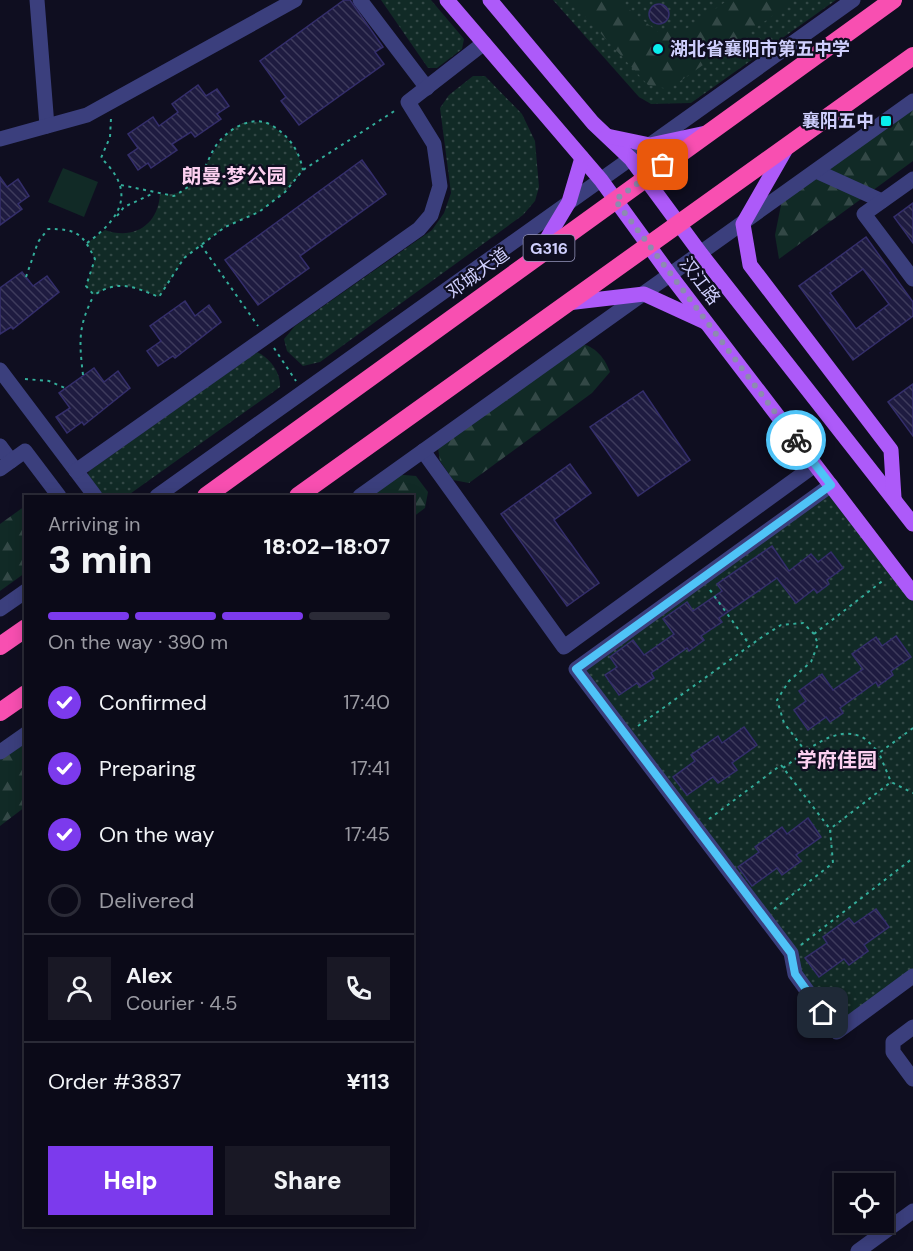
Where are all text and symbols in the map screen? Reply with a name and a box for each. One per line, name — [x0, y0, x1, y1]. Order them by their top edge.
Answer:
place label: 湖北省襄阳市第五中学 — [670, 37, 850, 61]
marker: 湖北省襄阳市第五中学 — [651, 42, 665, 56]
place label: 襄阳五中 — [802, 109, 874, 133]
marker: 襄阳五中 — [879, 114, 893, 128]
pin — [637, 139, 688, 190]
icon: bag — [646, 148, 679, 181]
district label: 朗曼·梦公园 — [181, 163, 287, 189]
road number: G316 — [524, 235, 574, 261]
street label: 邓城大道 — [442, 242, 514, 304]
street label: 汉江路 — [674, 252, 726, 310]
courier — [766, 410, 826, 470]
icon: bike — [780, 424, 813, 457]
text: Arriving in — [48, 511, 140, 537]
text: 18:02–18:07 — [264, 532, 390, 561]
text: 3 min — [48, 534, 153, 585]
text: On the way · 390 m — [48, 629, 228, 655]
icon: check — [48, 686, 81, 719]
text: Confirmed — [99, 688, 207, 717]
text: 17:40 — [343, 689, 390, 715]
district label: 学府佳园 — [797, 747, 877, 773]
icon: check — [48, 752, 81, 785]
text: Preparing — [99, 754, 196, 783]
text: 17:41 — [351, 755, 390, 781]
icon: check — [48, 818, 81, 851]
text: On the way — [99, 820, 214, 849]
text: 17:45 — [345, 821, 390, 847]
text: Delivered — [99, 886, 194, 915]
button: person — [48, 957, 111, 1020]
button: phone — [327, 957, 390, 1020]
text: Alex — [126, 961, 173, 990]
pin — [797, 987, 848, 1038]
text: Courier · 4.5 — [126, 990, 238, 1016]
icon: home — [806, 996, 839, 1029]
text: Order #3837 — [48, 1067, 181, 1096]
text: ¥113 — [346, 1067, 390, 1096]
button: Help — [48, 1146, 213, 1215]
button: Share — [225, 1146, 390, 1215]
map controls — [834, 1173, 894, 1233]
button: locate — [834, 1173, 894, 1233]

